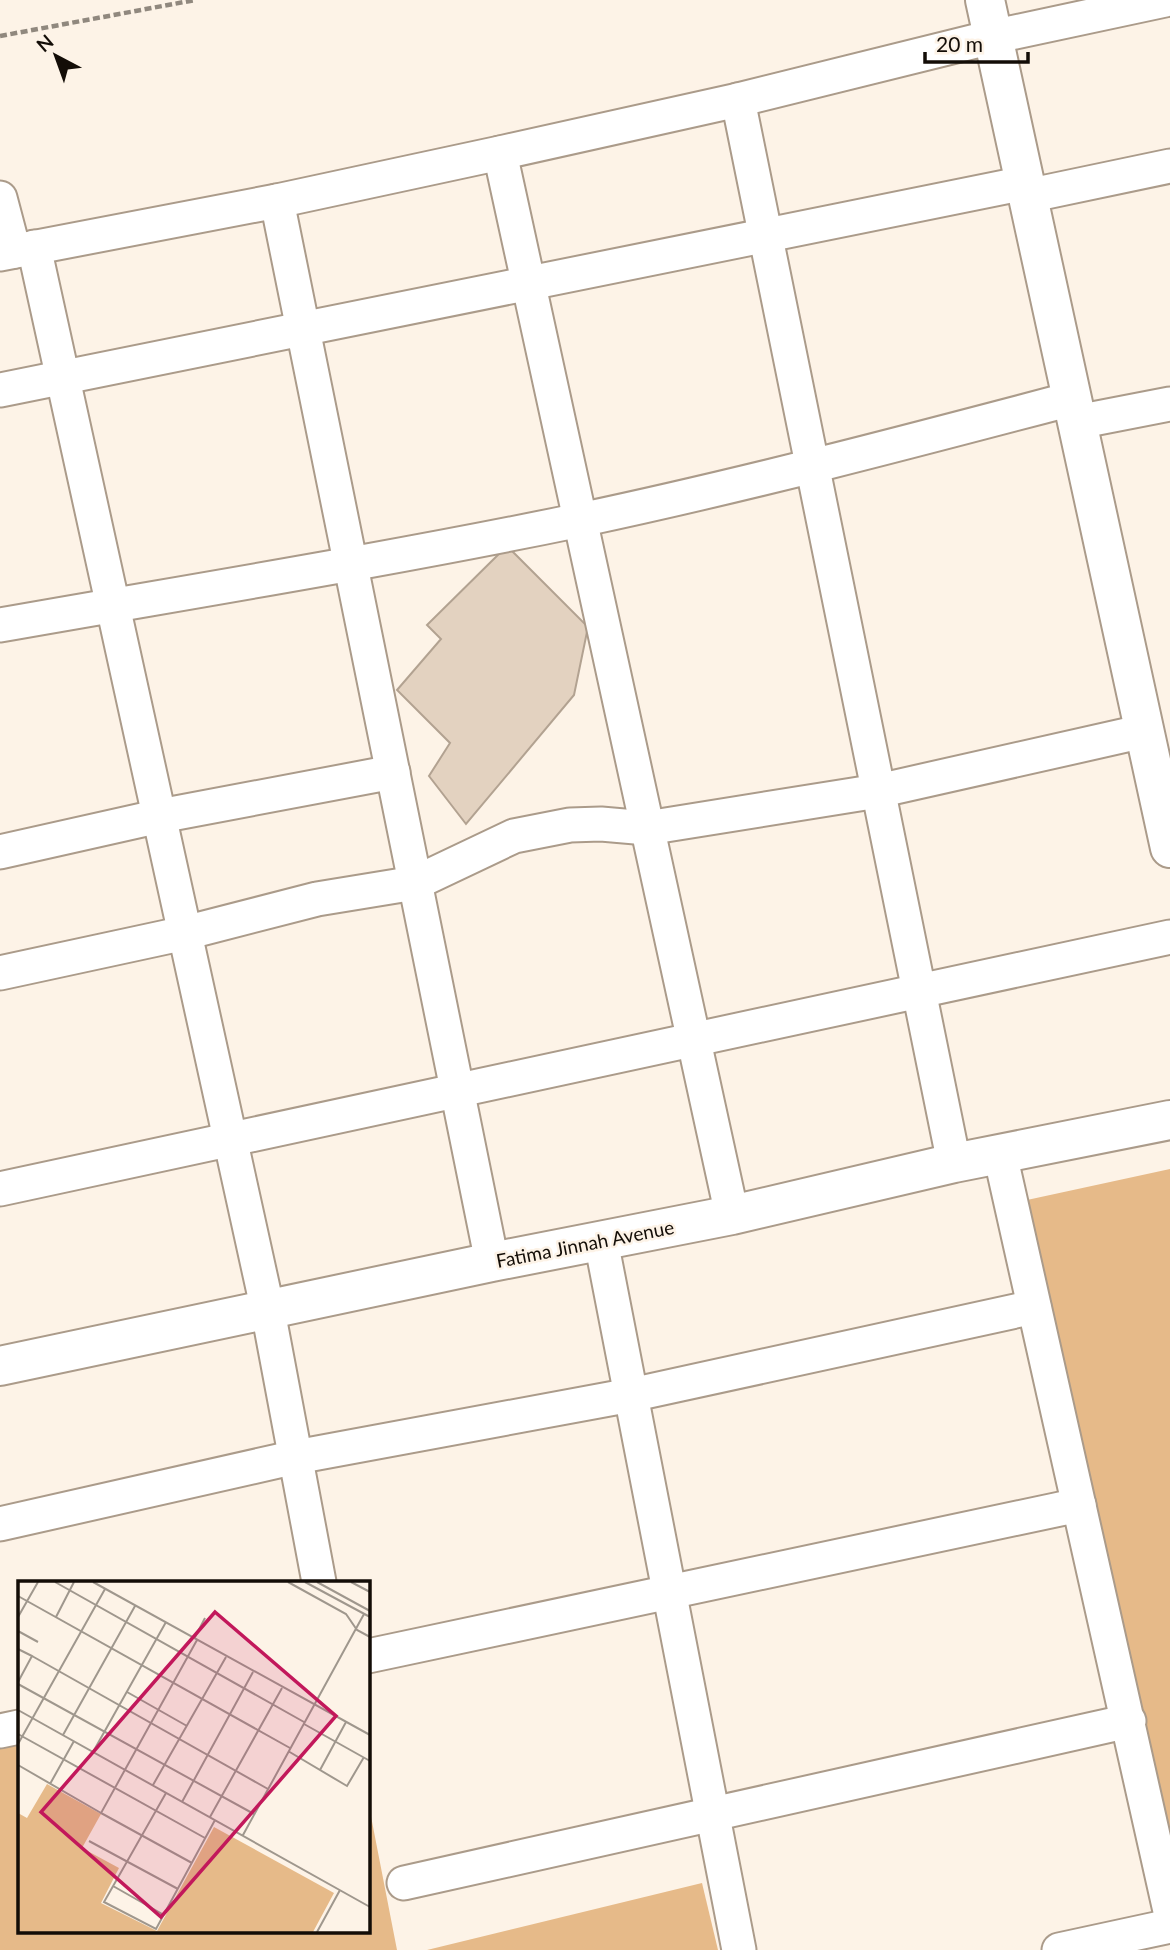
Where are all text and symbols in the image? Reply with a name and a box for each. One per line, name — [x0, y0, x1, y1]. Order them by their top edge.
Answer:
north arrow — [21, 21, 91, 91]
scale bar — [925, 21, 1028, 65]
text: N — [31, 29, 58, 56]
text: 20 m — [936, 31, 983, 56]
street label: Fatima Jinnah Avenue — [494, 1215, 676, 1272]
inset map — [18, 1581, 369, 1932]

